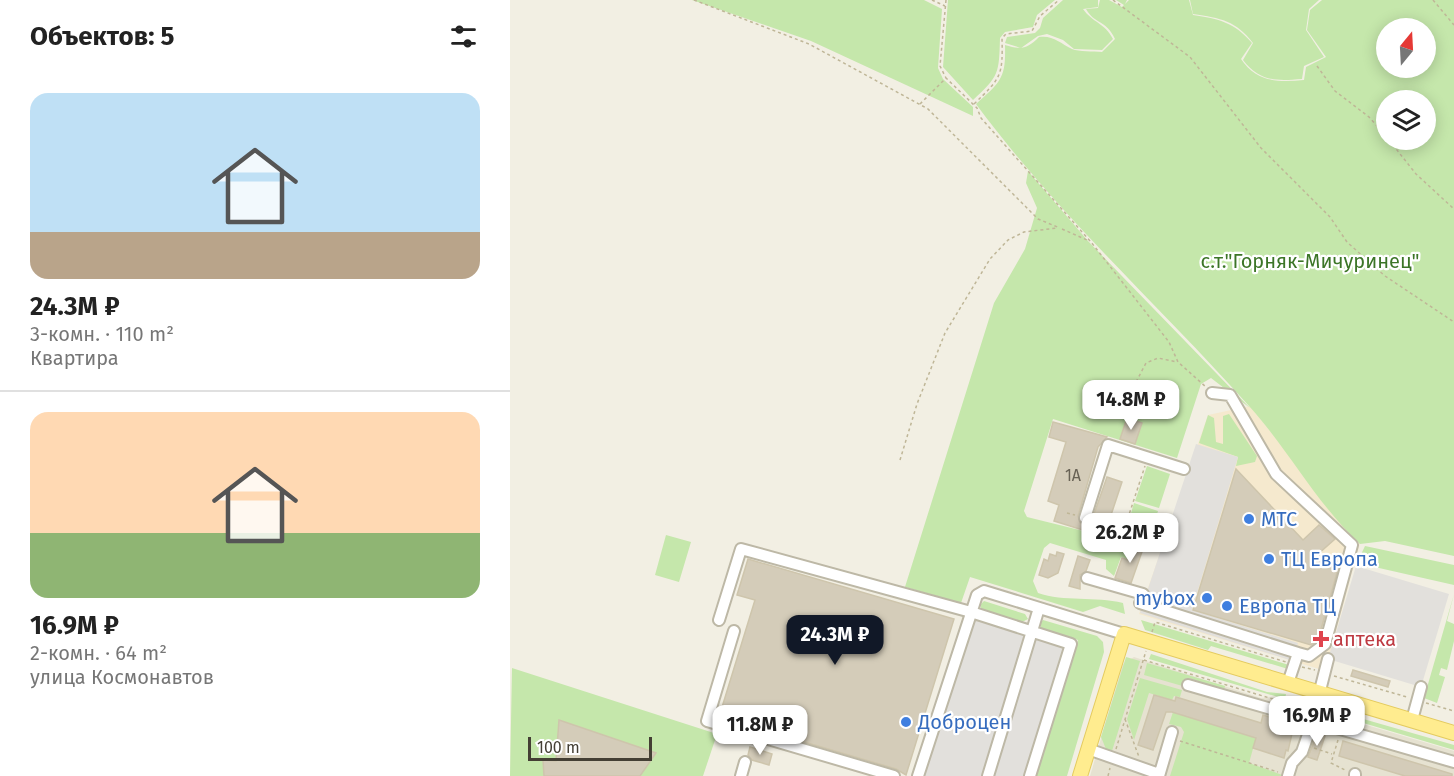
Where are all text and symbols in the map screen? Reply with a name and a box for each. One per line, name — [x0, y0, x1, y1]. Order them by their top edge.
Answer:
north arrow — [1376, 18, 1436, 78]
map controls — [1376, 18, 1436, 150]
icon: filters — [447, 20, 480, 53]
text: Объектов: 5 — [30, 21, 174, 52]
button: layers — [1376, 90, 1436, 150]
icon: home — [201, 132, 309, 240]
park label: с.т."Горняк-Мичуринец" — [1201, 249, 1419, 273]
text: 24.3M ₽ — [30, 291, 120, 322]
text: 3-комн. · 110 m² — [30, 322, 174, 346]
text: Квартира — [30, 346, 119, 370]
pin: 14.8M ₽ — [1076, 380, 1186, 431]
text: 14.8M ₽ — [1096, 387, 1166, 411]
icon: home — [201, 451, 309, 559]
house number: 1А — [1065, 466, 1082, 485]
place label: МТС — [1261, 507, 1297, 531]
marker: МТС — [1242, 512, 1256, 526]
pin: 26.2M ₽ — [1075, 513, 1185, 564]
text: 26.2M ₽ — [1095, 520, 1165, 544]
place label: ТЦ Европа — [1281, 547, 1378, 571]
marker: ТЦ Европа — [1262, 552, 1276, 566]
place label: mybox — [1135, 586, 1195, 610]
marker: mybox — [1200, 591, 1214, 605]
place label: Европа ТЦ — [1239, 594, 1336, 618]
marker: Европа ТЦ — [1220, 599, 1234, 613]
text: 16.9M ₽ — [30, 610, 119, 641]
pin: 24.3M ₽ — [780, 615, 890, 666]
text: 24.3M ₽ — [801, 622, 869, 646]
place label: аптека — [1333, 627, 1396, 651]
marker: аптека — [1314, 632, 1328, 646]
text: 2-комн. · 64 m² — [30, 641, 167, 665]
text: улица Космонавтов — [30, 665, 214, 689]
pin: 16.9M ₽ — [1262, 696, 1372, 747]
text: 16.9M ₽ — [1283, 703, 1351, 727]
pin: 11.8M ₽ — [705, 705, 815, 756]
place label: Доброцен — [917, 710, 1011, 734]
text: 11.8M ₽ — [727, 712, 793, 736]
marker: Доброцен — [899, 715, 913, 729]
scale bar — [528, 734, 652, 762]
text: 100 m — [537, 738, 580, 757]

